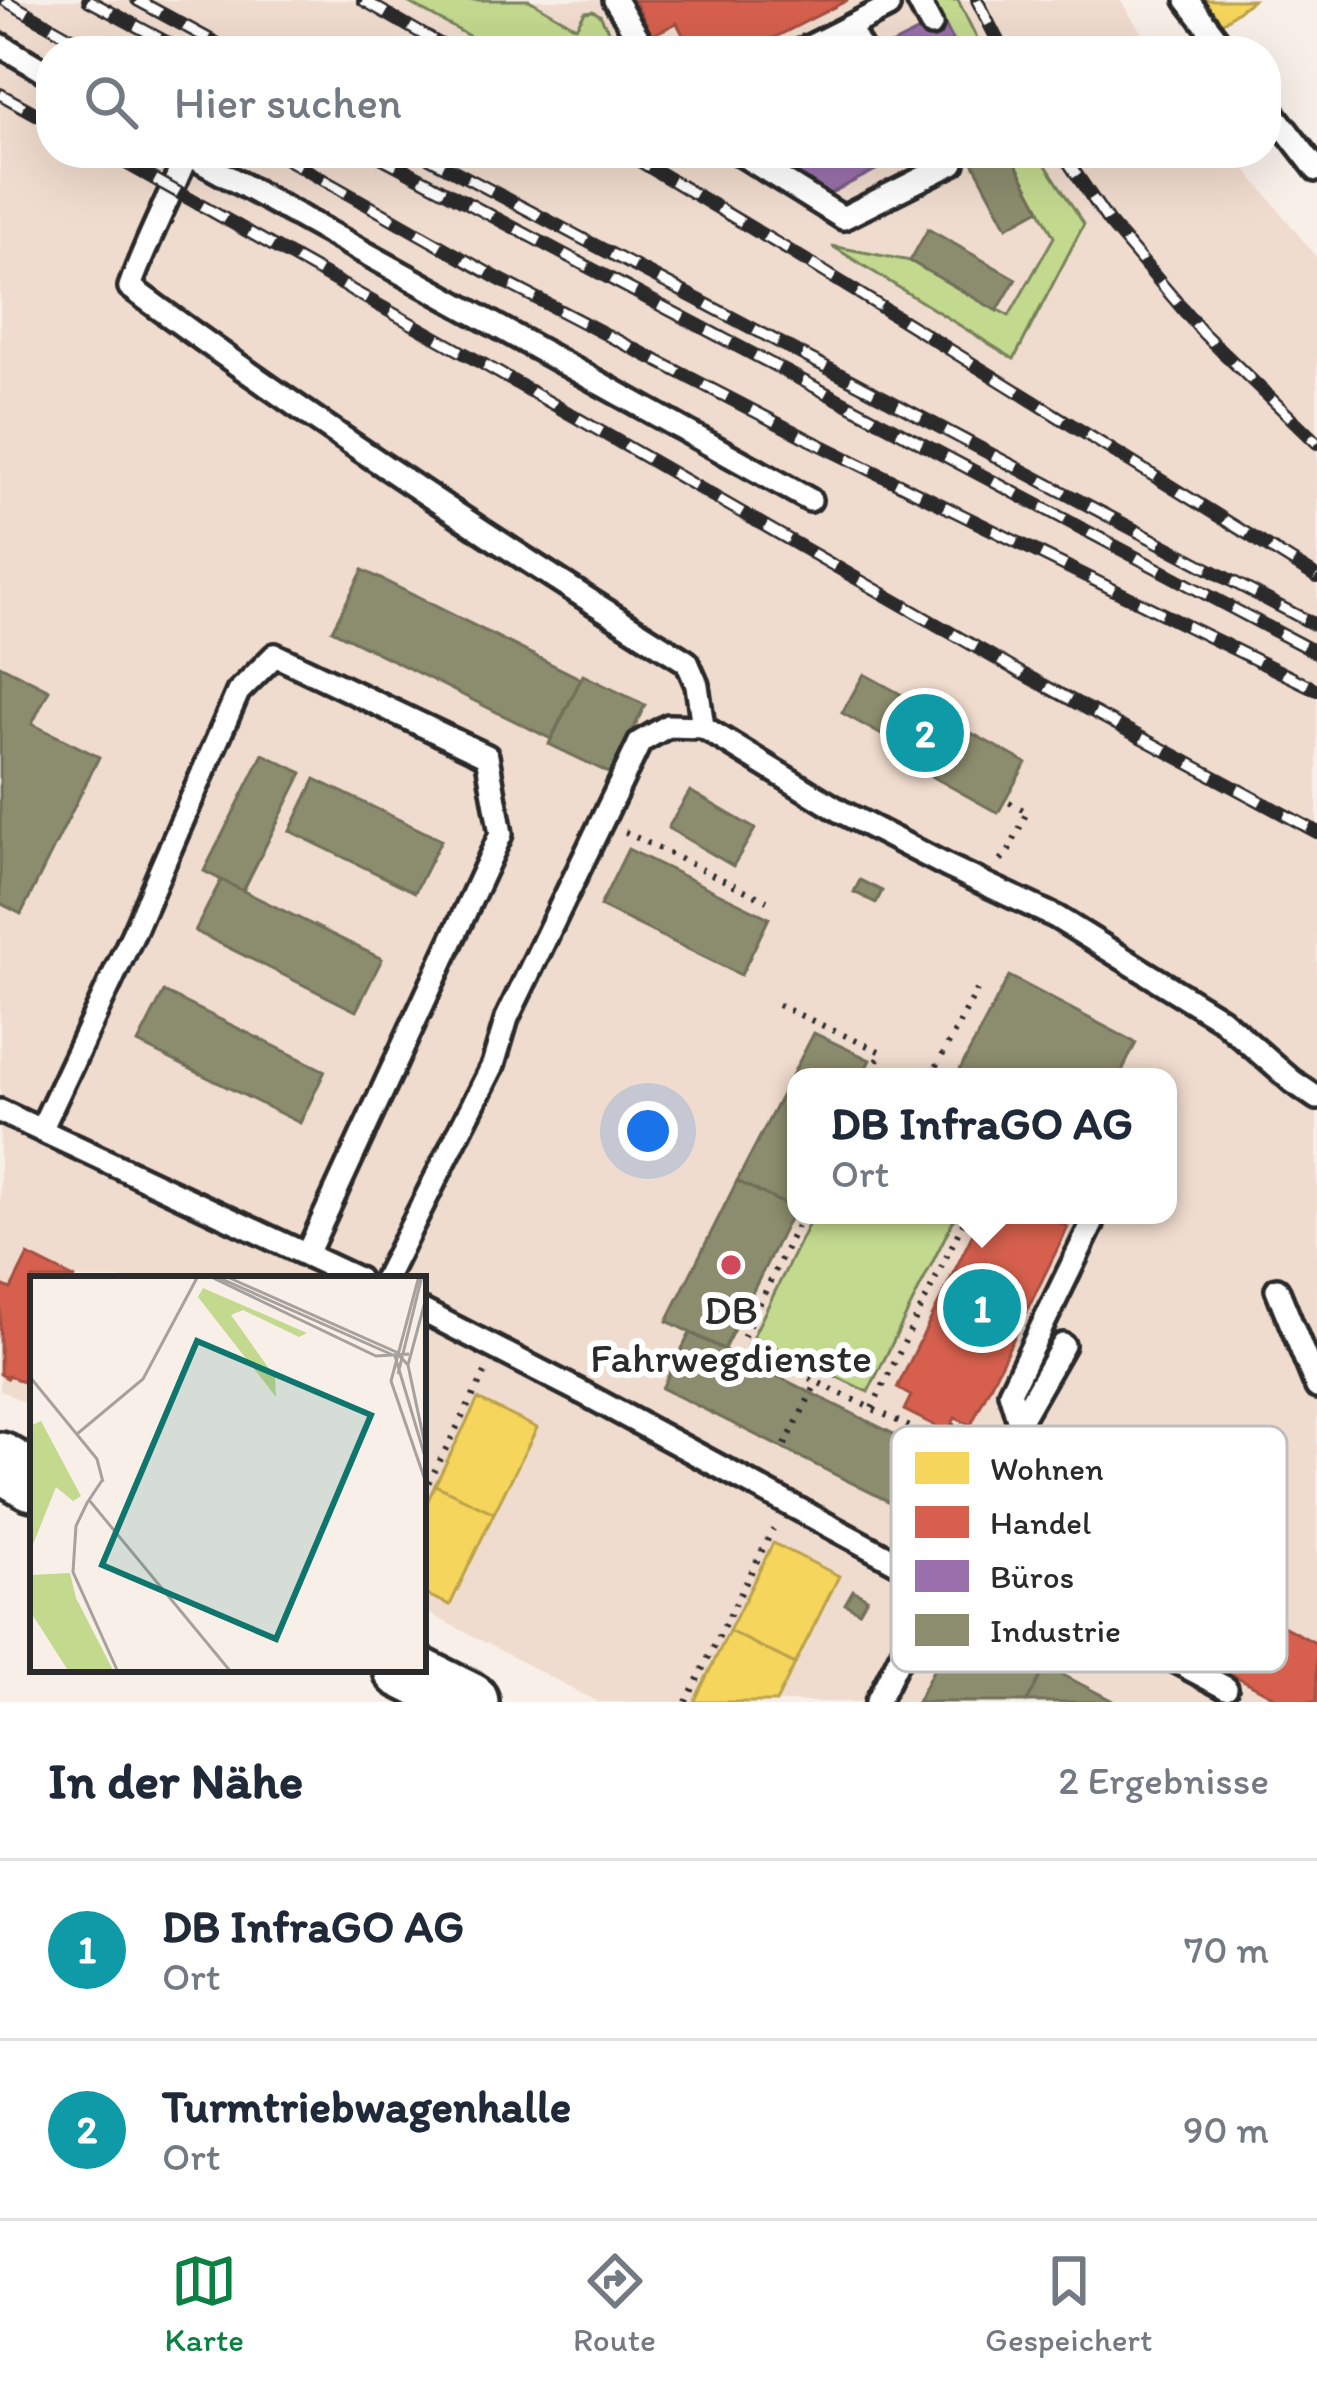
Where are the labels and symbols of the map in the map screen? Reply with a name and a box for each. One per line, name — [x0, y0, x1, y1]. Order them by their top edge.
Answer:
pin: 2 — [886, 688, 964, 778]
your location — [618, 1101, 678, 1161]
marker: DB Fahrwegdienste — [718, 1252, 744, 1278]
pin: 1 — [943, 1263, 1021, 1353]
inset map — [30, 1276, 426, 1672]
place label: DB Fahrwegdienste — [590, 1284, 872, 1383]
legend — [891, 1426, 1287, 1672]
text: Wohnen — [990, 1449, 1104, 1488]
text: Handel — [990, 1503, 1091, 1542]
text: Büros — [990, 1557, 1074, 1596]
text: Industrie — [990, 1611, 1121, 1650]

